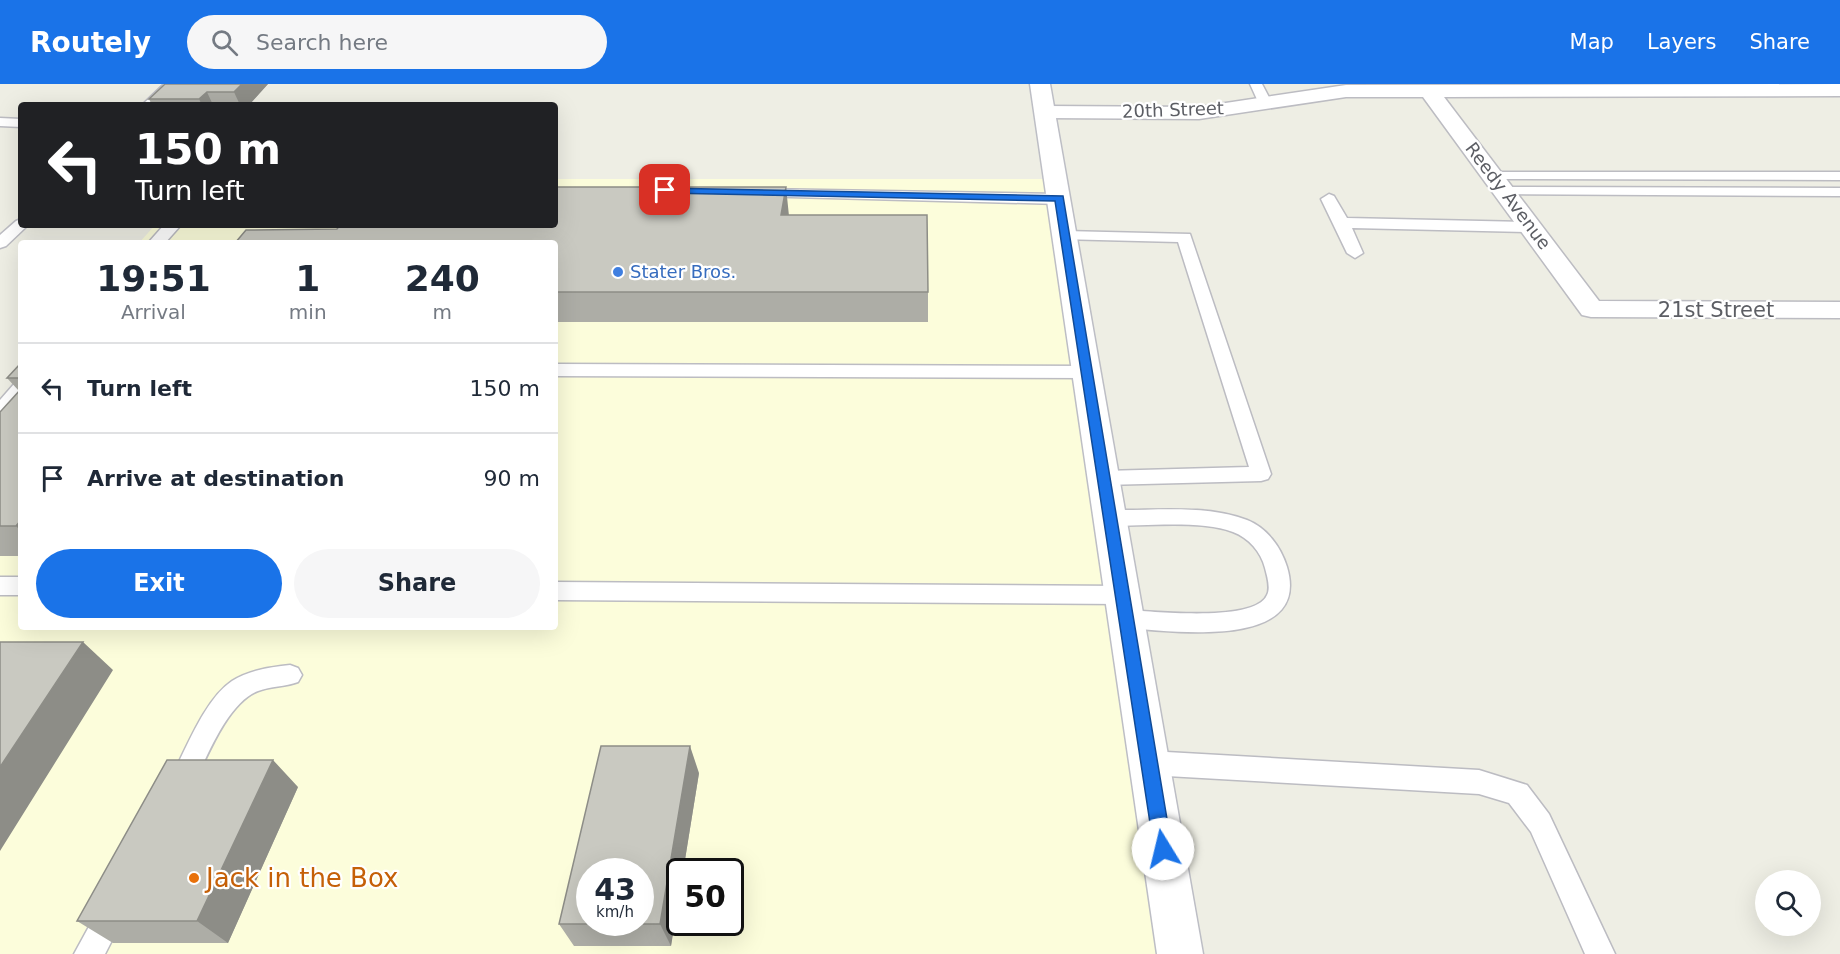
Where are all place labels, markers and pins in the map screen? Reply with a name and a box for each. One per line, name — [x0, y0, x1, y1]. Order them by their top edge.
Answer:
pin — [639, 164, 690, 215]
place label: Stater Bros. — [630, 261, 736, 282]
marker: Stater Bros. — [611, 265, 625, 279]
place label: Jack in the Box — [204, 863, 398, 893]
marker: Jack in the Box — [187, 871, 201, 885]

